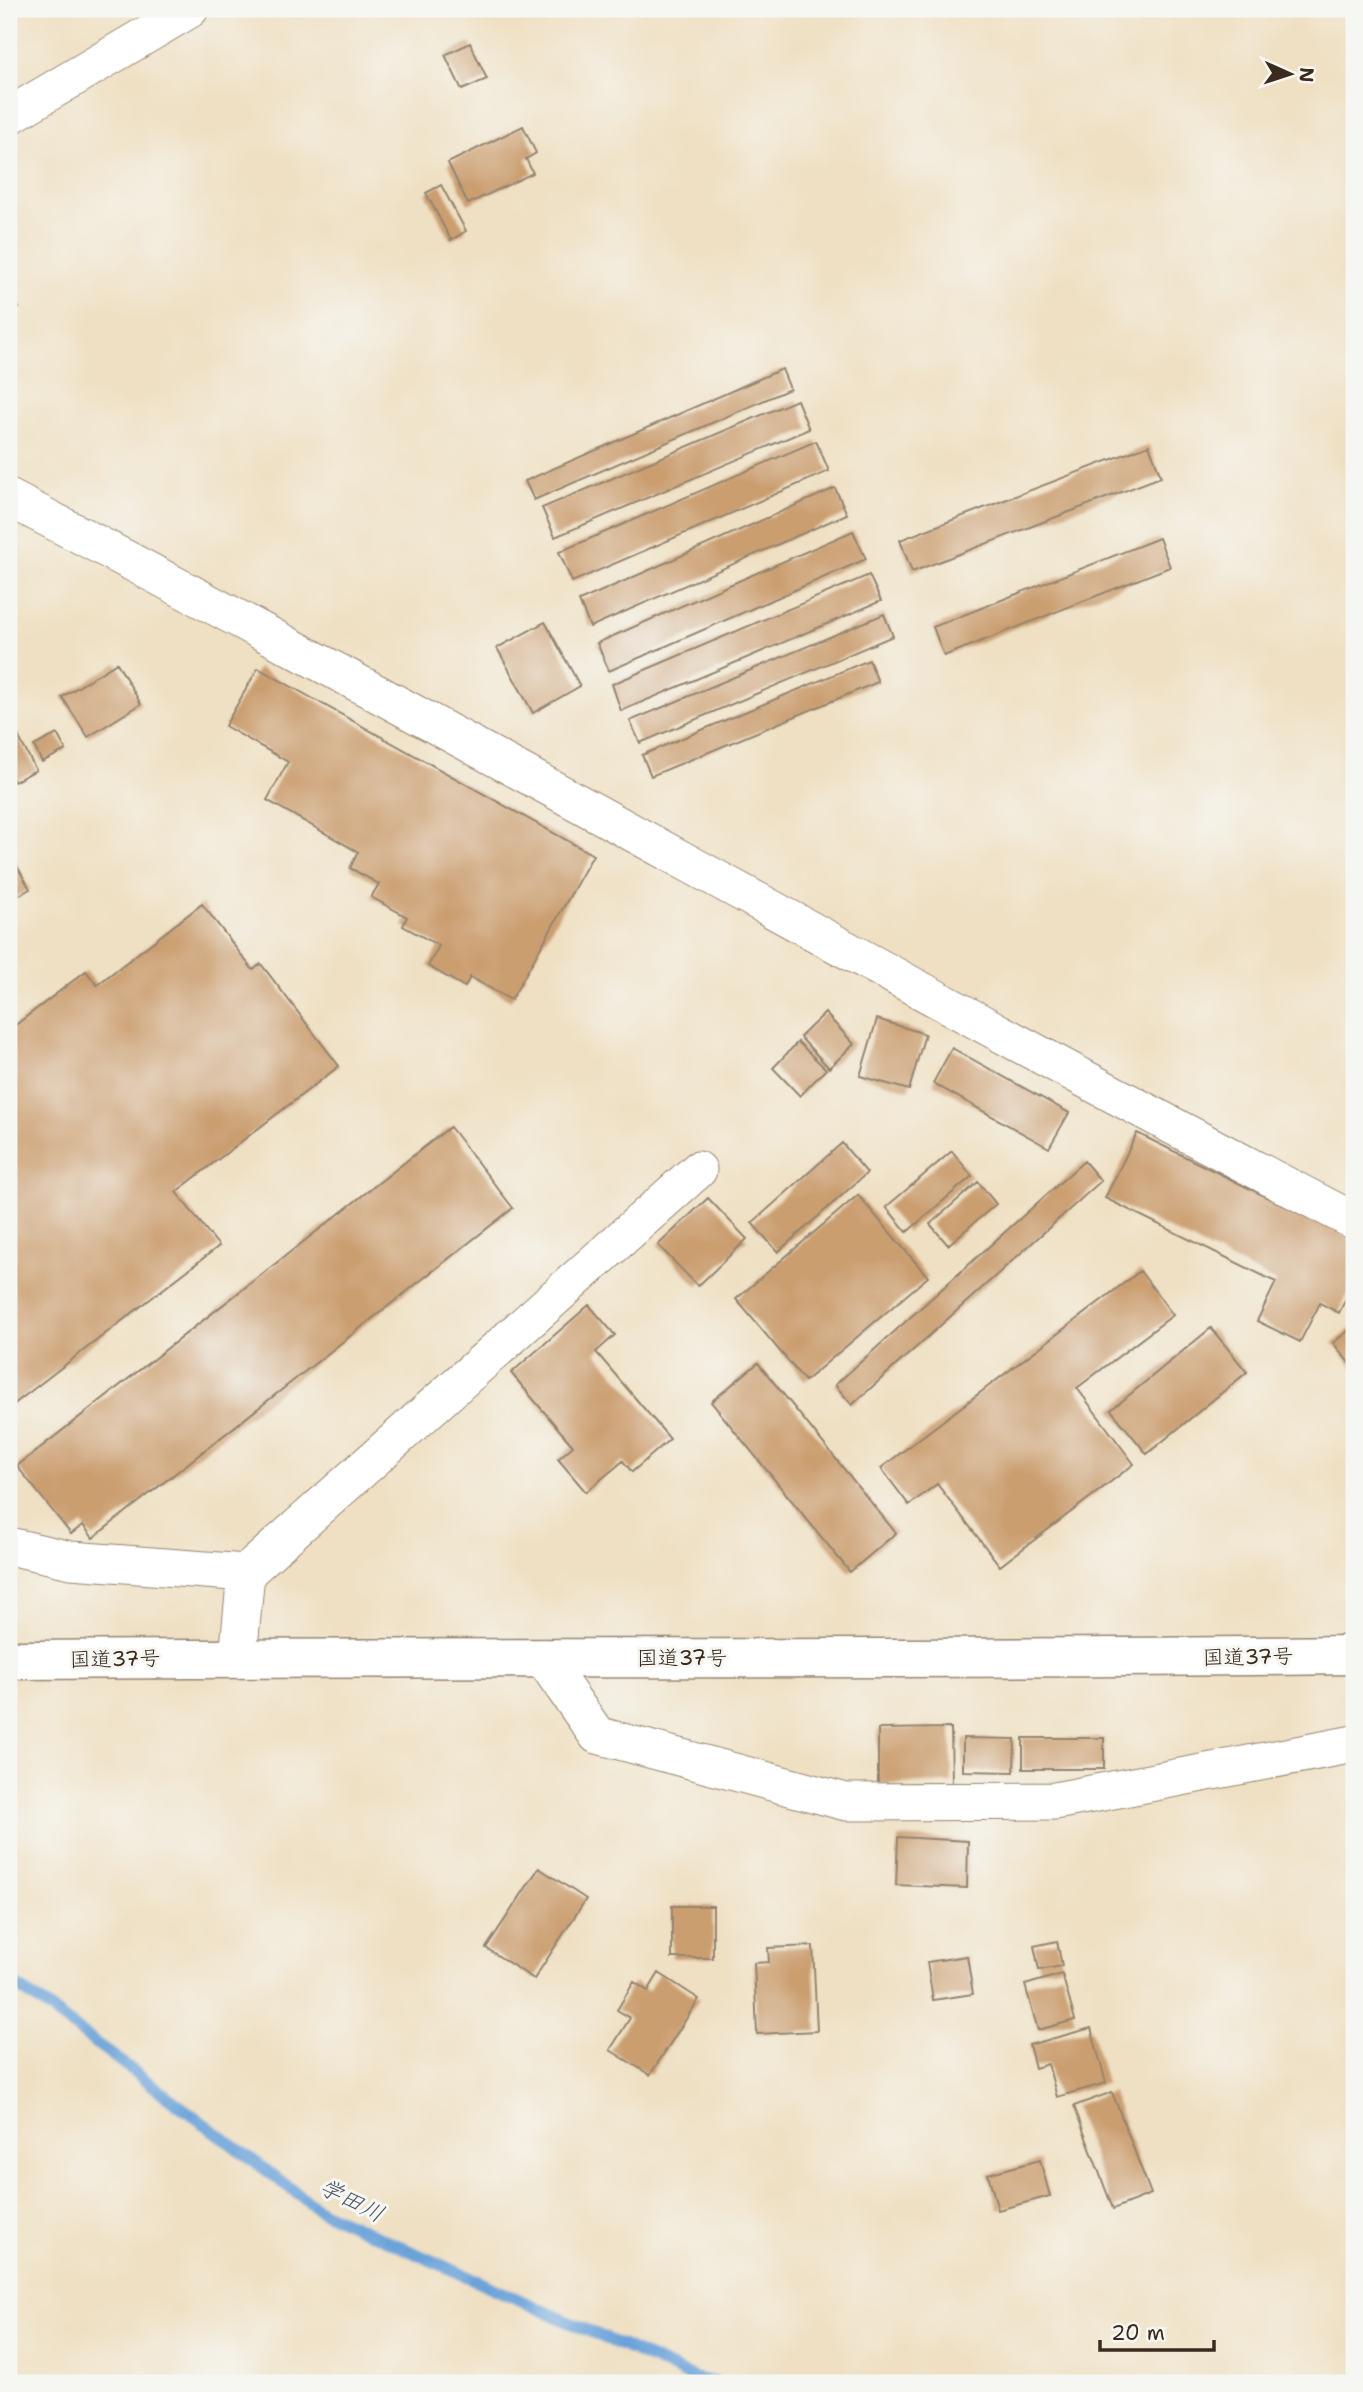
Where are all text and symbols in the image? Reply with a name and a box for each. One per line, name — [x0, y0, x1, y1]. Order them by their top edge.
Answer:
north arrow — [1254, 38, 1324, 108]
text: N — [1294, 67, 1319, 83]
street label: 国道37号 — [1202, 1642, 1294, 1672]
street label: 国道37号 — [69, 1644, 161, 1674]
street label: 国道37号 — [637, 1644, 727, 1672]
water label: 学田川 — [314, 2171, 390, 2229]
scale bar — [1100, 2308, 1214, 2352]
text: 20 m — [1111, 2319, 1165, 2347]

